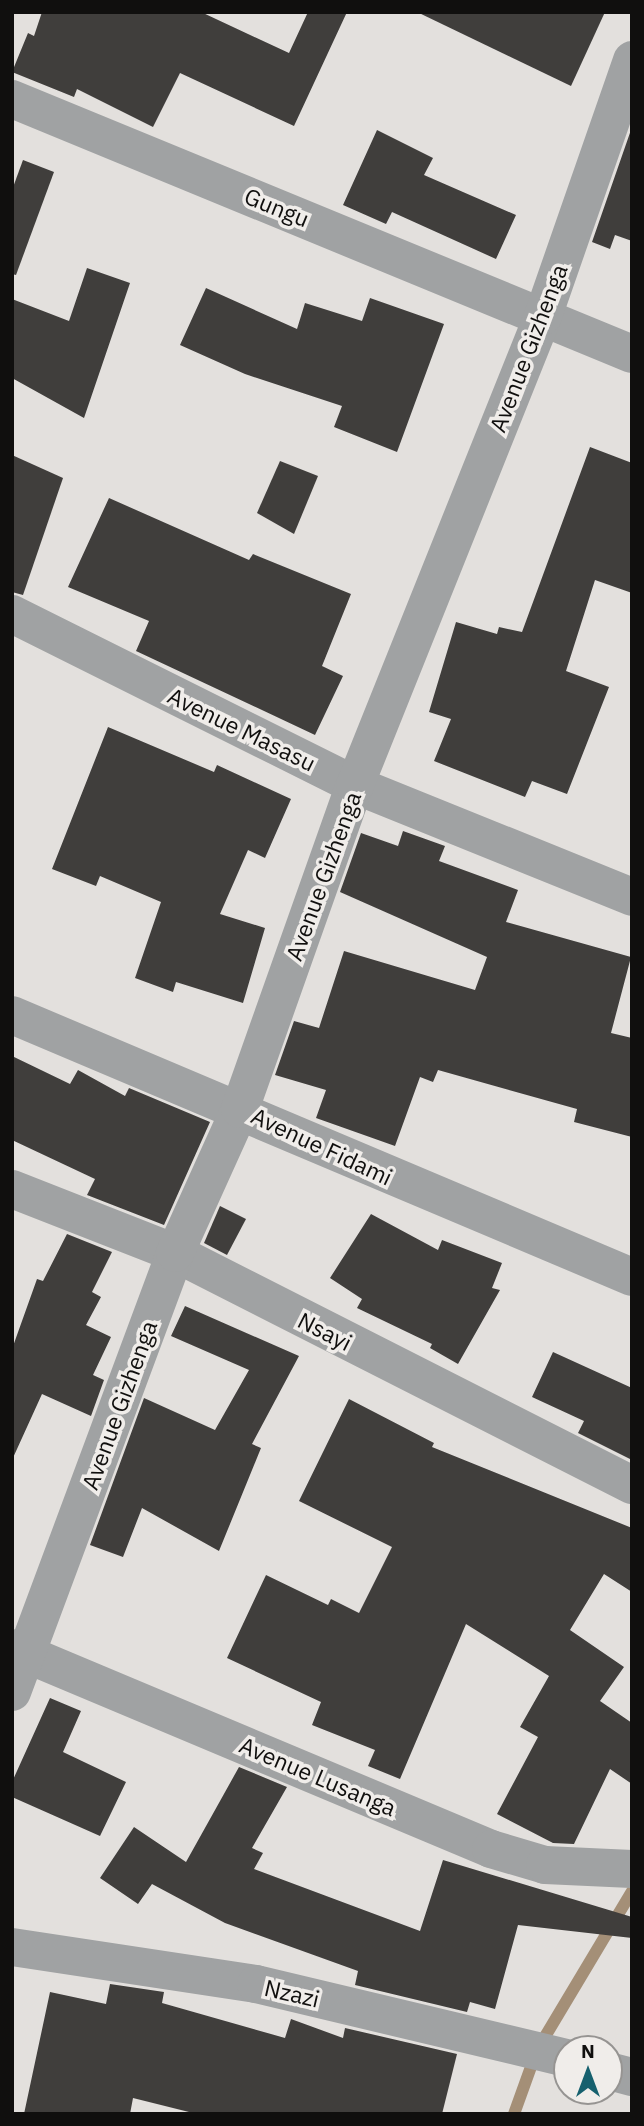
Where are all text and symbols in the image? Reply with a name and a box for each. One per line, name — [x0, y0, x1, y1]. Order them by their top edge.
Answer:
street label: Gungu — [241, 182, 313, 232]
street label: Avenue Gizhenga — [483, 260, 573, 436]
street label: Avenue Masasu — [164, 681, 320, 777]
street label: Avenue Gizhenga — [280, 788, 366, 964]
street label: Avenue Fidami — [247, 1101, 397, 1191]
street label: Nsayi — [293, 1306, 357, 1356]
street label: Avenue Gizhenga — [76, 1317, 162, 1493]
street label: Avenue Lusanga — [236, 1731, 400, 1821]
street label: Nzazi — [262, 1973, 322, 2013]
north arrow — [553, 2035, 623, 2105]
text: N — [581, 2039, 595, 2063]

